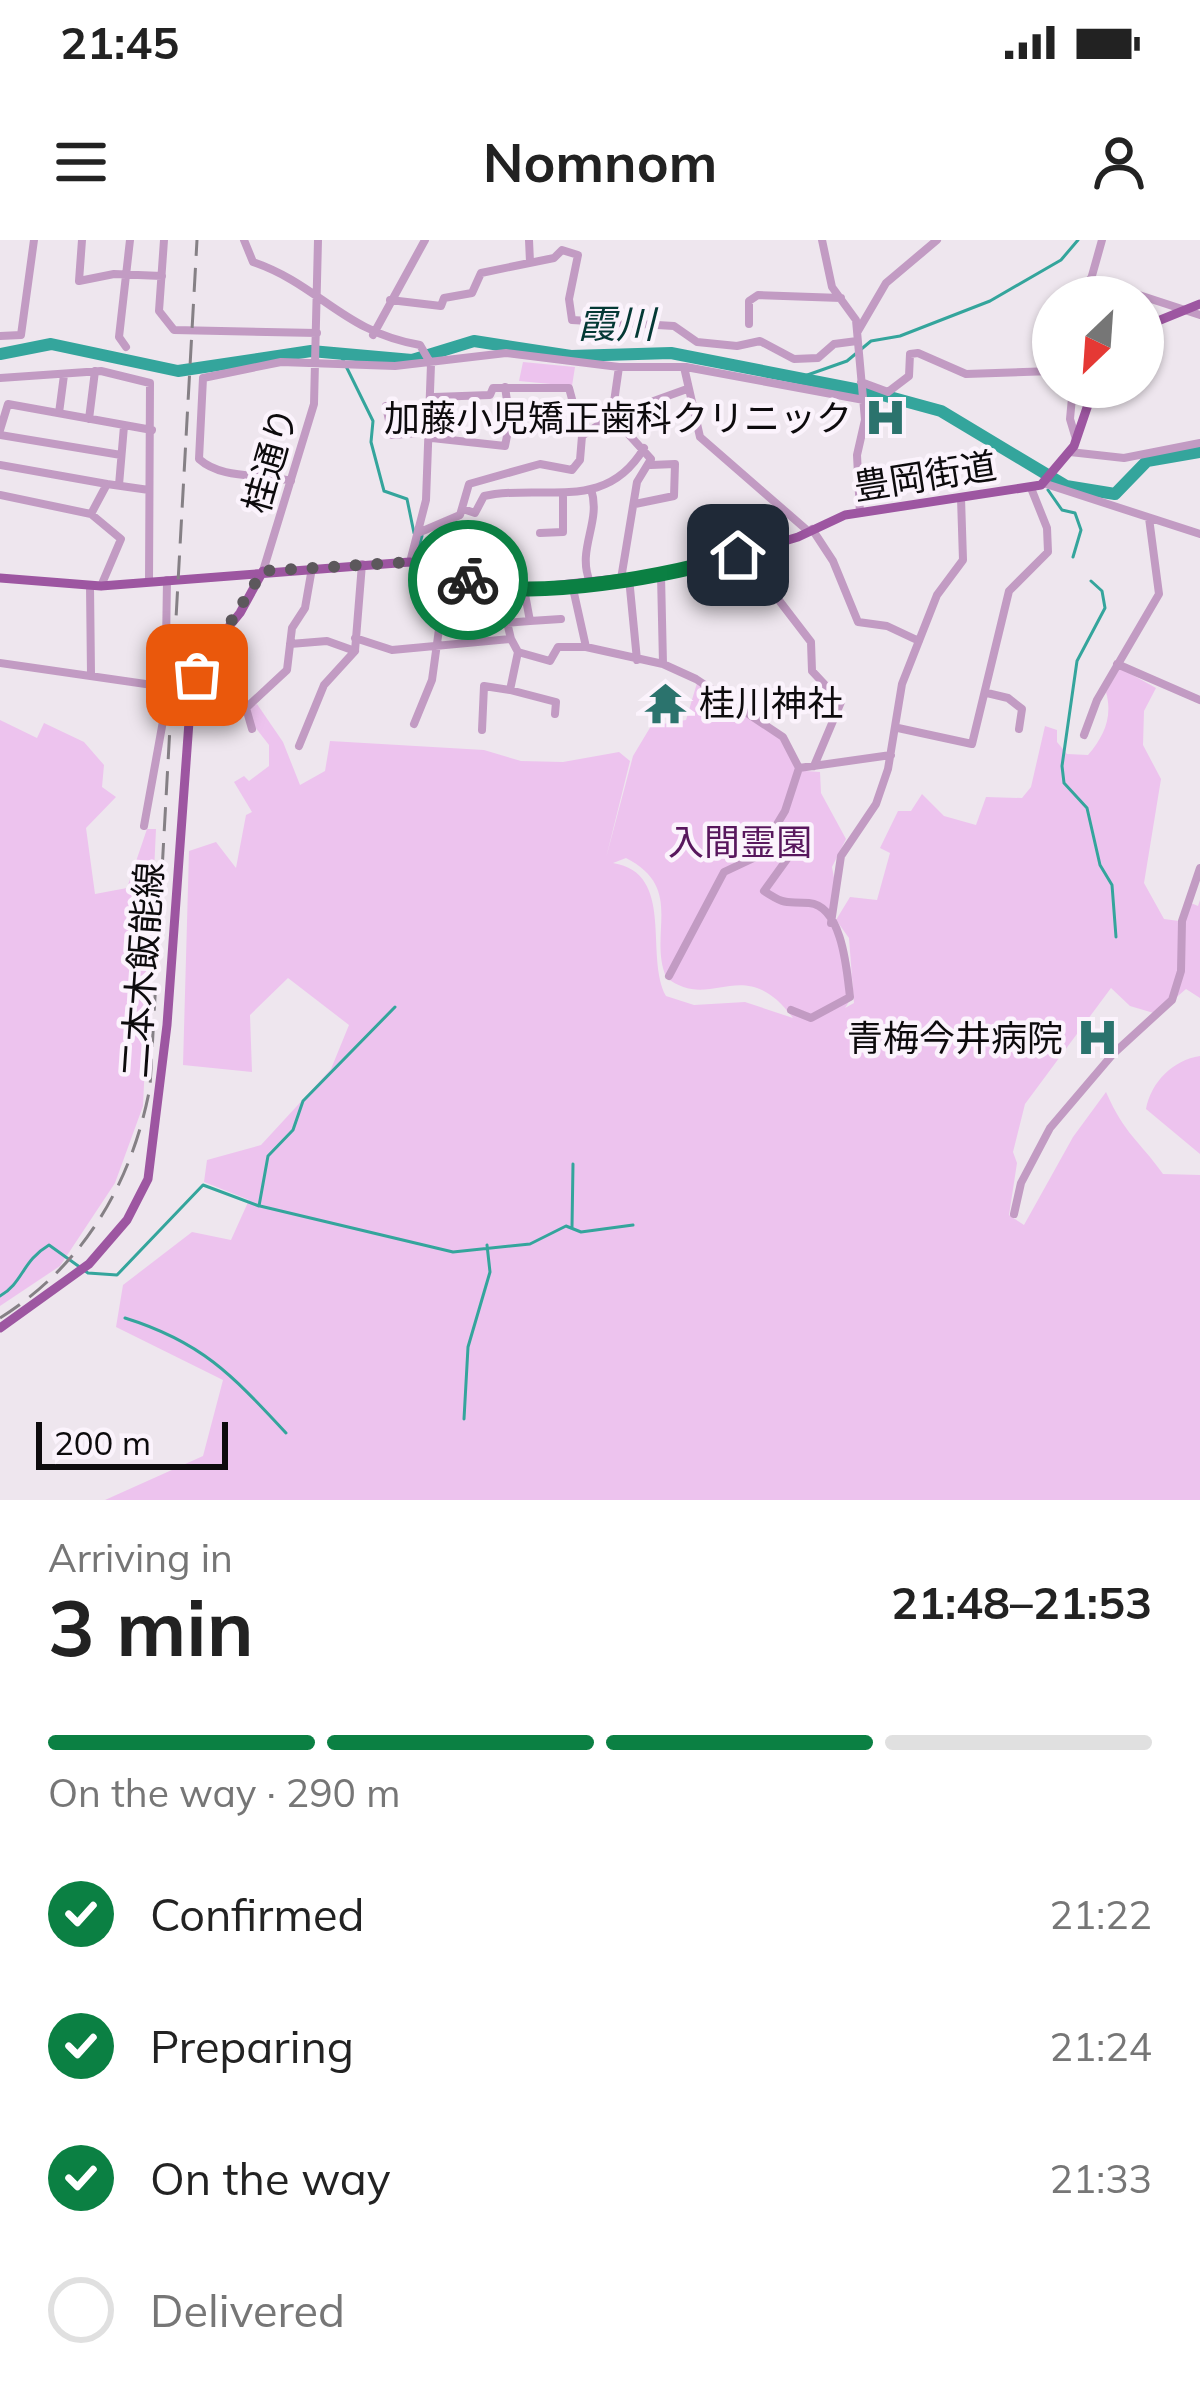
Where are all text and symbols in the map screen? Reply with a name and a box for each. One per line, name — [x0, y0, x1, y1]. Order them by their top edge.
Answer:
text: 21:45 — [60, 14, 179, 70]
text: Nomnom — [483, 128, 717, 196]
icon: menu — [48, 129, 114, 195]
icon: person — [1086, 129, 1152, 195]
north arrow — [1032, 276, 1164, 408]
map controls — [1032, 276, 1164, 408]
water label: 霞川 — [577, 299, 659, 348]
place label: 加藤小児矯正歯科クリニック — [384, 395, 852, 440]
hospital icon: 加藤小児矯正歯科クリニック — [863, 395, 909, 441]
street label: 桂通り — [233, 402, 306, 518]
street label: 豊岡街道 — [850, 442, 1000, 509]
pin — [687, 504, 789, 606]
courier — [408, 520, 528, 640]
icon: home — [705, 522, 771, 588]
icon: bike — [435, 547, 501, 613]
pin — [146, 624, 248, 726]
icon: bag — [164, 642, 230, 708]
temple icon: 桂川神社 — [642, 680, 688, 726]
place label: 桂川神社 — [699, 680, 843, 725]
park label: 入間霊園 — [668, 819, 812, 864]
street label: 二本木飯能線 — [112, 861, 171, 1079]
place label: 青梅今井病院 — [847, 1015, 1063, 1060]
hospital icon: 青梅今井病院 — [1074, 1015, 1120, 1061]
scale bar — [36, 1416, 228, 1469]
text: 200 m — [54, 1422, 151, 1463]
text: Arriving in — [48, 1533, 233, 1582]
text: 21:48–21:53 — [891, 1574, 1152, 1630]
text: 3 min — [48, 1578, 254, 1676]
text: On the way · 290 m — [48, 1768, 400, 1817]
icon: check — [48, 1881, 114, 1947]
text: Confirmed — [150, 1886, 364, 1942]
text: 21:22 — [1050, 1890, 1152, 1939]
icon: check — [48, 2013, 114, 2079]
text: Preparing — [150, 2018, 354, 2074]
text: 21:24 — [1050, 2022, 1152, 2071]
icon: check — [48, 2145, 114, 2211]
text: On the way — [150, 2150, 391, 2206]
text: 21:33 — [1050, 2154, 1152, 2203]
text: Delivered — [150, 2282, 345, 2338]

